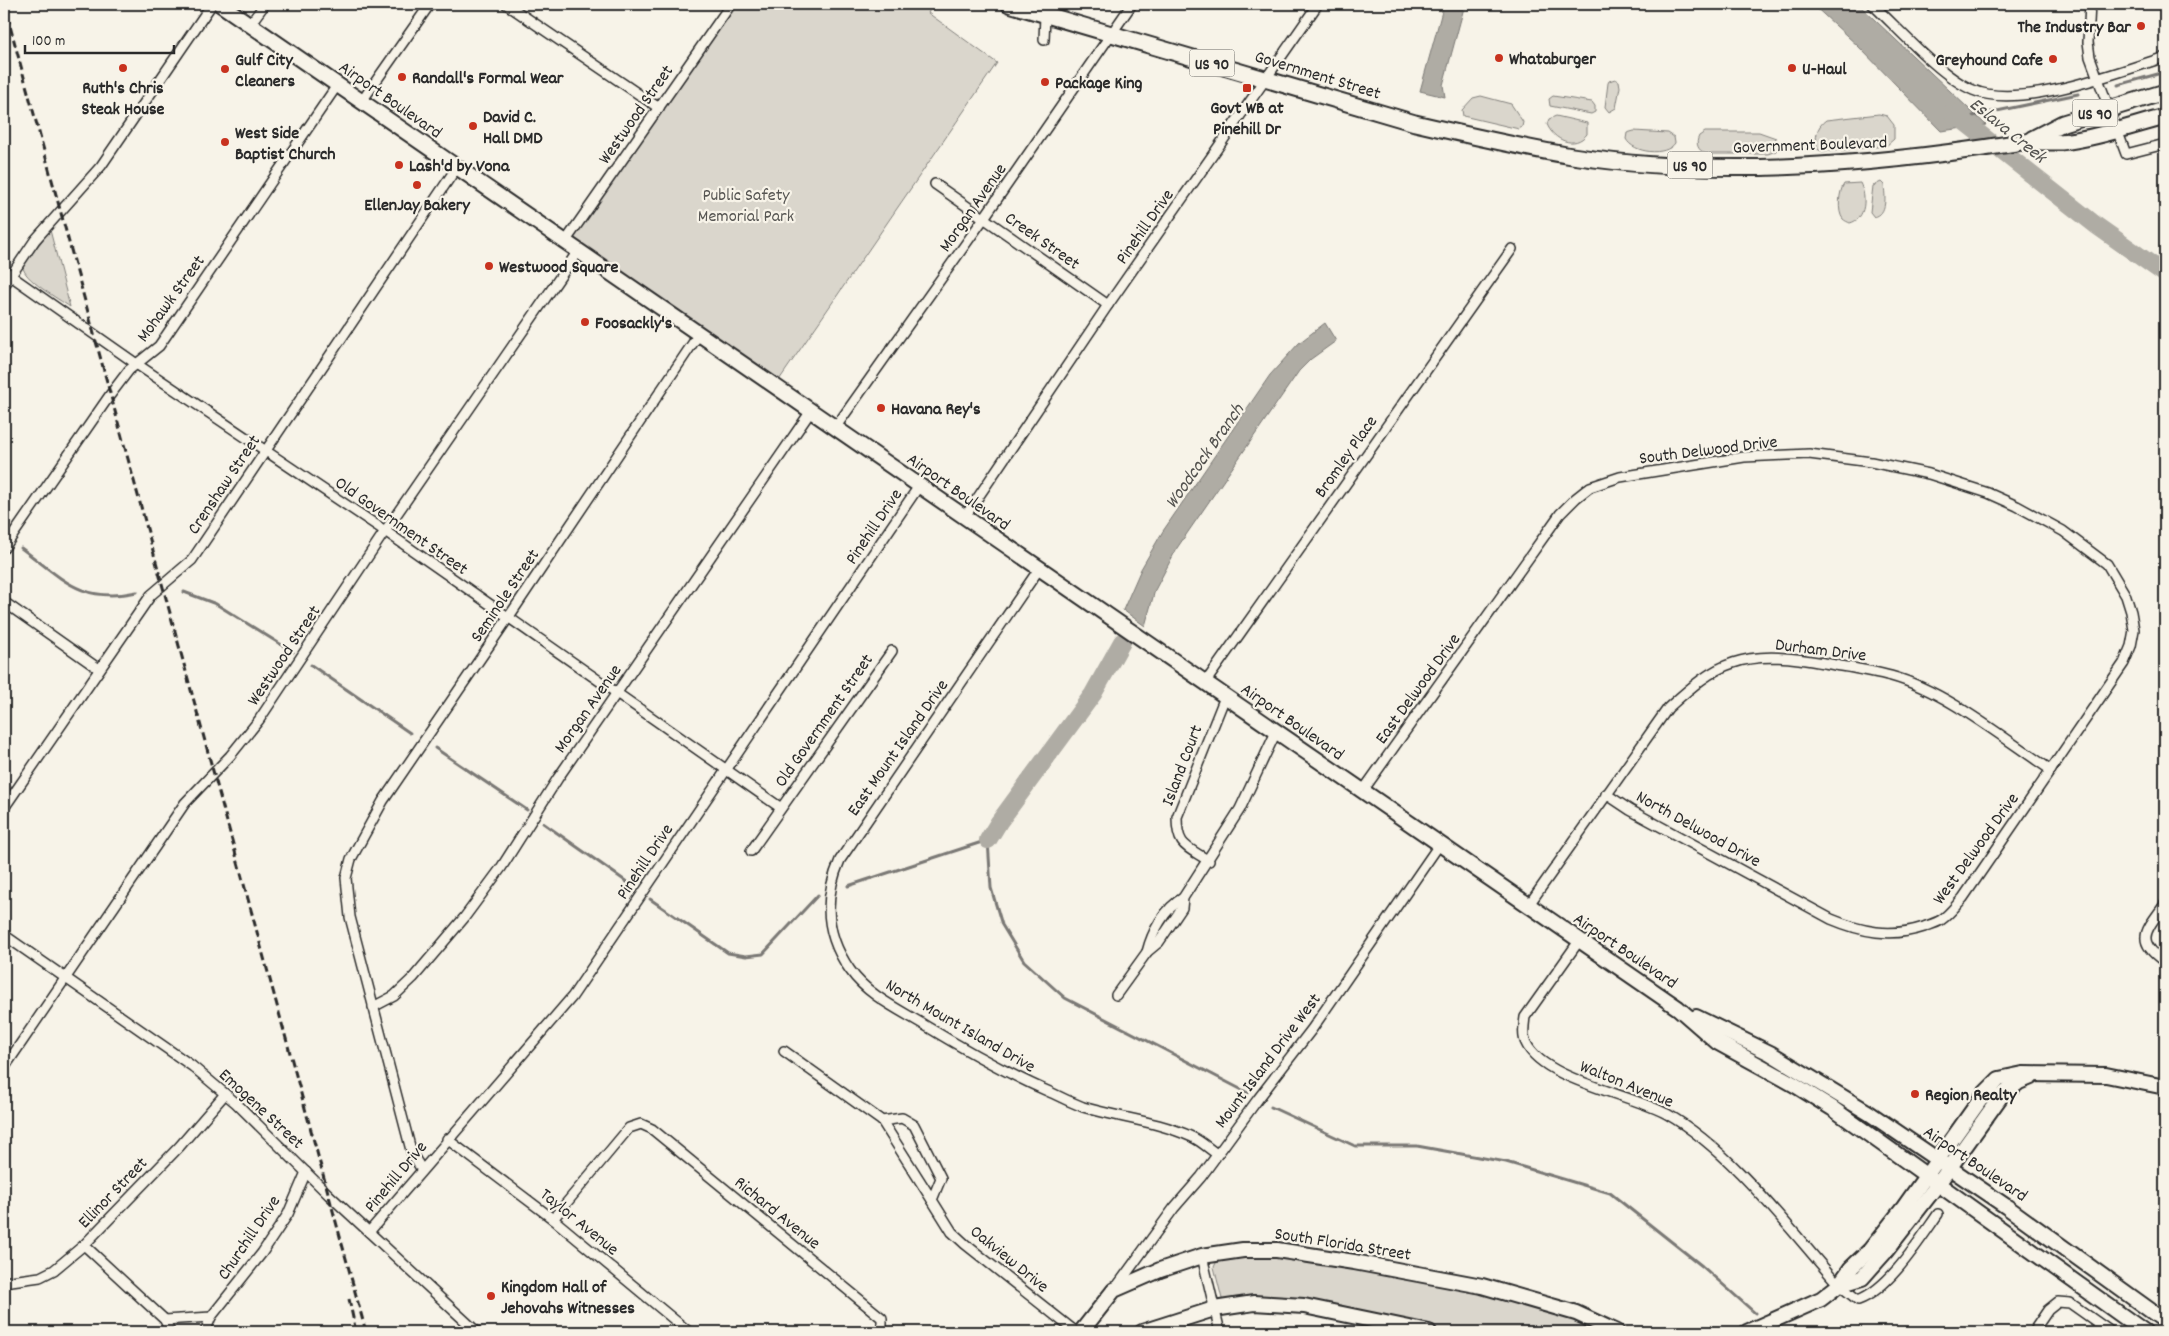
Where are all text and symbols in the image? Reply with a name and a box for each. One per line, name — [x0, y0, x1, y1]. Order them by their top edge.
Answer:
place label: The Industry Bar — [2017, 16, 2131, 41]
marker: The Industry Bar — [2135, 20, 2147, 32]
scale bar — [25, 22, 174, 54]
text: 100 m — [32, 31, 65, 53]
street label: Government Street — [1251, 45, 1384, 108]
place label: Whataburger — [1509, 48, 1596, 73]
place label: Gulf City Cleaners — [235, 49, 295, 95]
road number: US 90 — [1190, 49, 1234, 76]
place label: Greyhound Cafe — [1936, 49, 2043, 74]
marker: Whataburger — [1493, 52, 1505, 64]
marker: Greyhound Cafe — [2047, 53, 2059, 65]
street label: Airport Boulevard — [333, 56, 446, 146]
place label: U-Haul — [1802, 58, 1847, 83]
street label: Westwood Street — [593, 60, 681, 170]
marker: Ruth's Chris Steak House — [117, 62, 129, 74]
marker: U-Haul — [1786, 62, 1798, 74]
marker: Gulf City Cleaners — [219, 63, 231, 75]
place label: Randall's Formal Wear — [412, 67, 564, 92]
marker: Randall's Formal Wear — [396, 71, 408, 83]
place label: Package King — [1055, 72, 1143, 97]
marker: Package King — [1039, 76, 1051, 88]
place label: Ruth's Chris Steak House — [82, 77, 165, 123]
marker: Govt WB at Pinehill Dr — [1241, 82, 1253, 94]
water label: Eslava Creek — [1962, 92, 2053, 173]
place label: Govt WB at Pinehill Dr — [1210, 97, 1284, 143]
road number: US 90 — [2072, 100, 2118, 126]
place label: David C. Hall DMD — [483, 106, 543, 152]
marker: David C. Hall DMD — [467, 120, 479, 132]
place label: West Side Baptist Church — [235, 122, 336, 168]
street label: Government Boulevard — [1732, 131, 1888, 162]
marker: West Side Baptist Church — [219, 136, 231, 148]
road number: US 90 — [1668, 152, 1712, 178]
place label: Lash'd by Vona — [409, 155, 510, 180]
marker: Lash'd by Vona — [393, 159, 405, 171]
street label: Morgan Avenue — [934, 159, 1014, 258]
marker: EllenJay Bakery — [411, 179, 423, 191]
park label: Public Safety Memorial Park — [698, 184, 794, 230]
street label: Pinehill Drive — [1111, 185, 1181, 270]
place label: EllenJay Bakery — [364, 194, 471, 219]
street label: Creek Street — [999, 207, 1085, 277]
street label: Mohawk Street — [132, 251, 212, 348]
place label: Westwood Square — [499, 256, 618, 281]
marker: Westwood Square — [483, 260, 495, 272]
place label: Foosackly's — [595, 312, 673, 337]
marker: Foosackly's — [579, 316, 591, 328]
place label: Havana Rey's — [891, 398, 981, 423]
water label: Woodcock Branch — [1160, 398, 1253, 515]
marker: Havana Rey's — [875, 402, 887, 414]
street label: Bromley Place — [1309, 411, 1385, 504]
street label: Crenshaw Street — [182, 430, 268, 540]
street label: South Delwood Drive — [1638, 431, 1779, 472]
street label: Airport Boulevard — [901, 448, 1014, 538]
street label: Old Government Street — [329, 472, 473, 583]
street label: Pinehill Drive — [840, 484, 910, 570]
street label: Seminole Street — [466, 544, 547, 648]
street label: Westwood Street — [242, 601, 328, 712]
street label: East Delwood Drive — [1370, 629, 1468, 750]
street label: Durham Drive — [1774, 633, 1868, 669]
street label: Old Government Street — [770, 649, 881, 793]
street label: Morgan Avenue — [549, 660, 629, 759]
street label: East Mount Island Drive — [842, 675, 956, 822]
street label: Airport Boulevard — [1235, 678, 1348, 768]
street label: Island Court — [1156, 722, 1210, 810]
street label: North Delwood Drive — [1631, 786, 1765, 875]
street label: West Delwood Drive — [1928, 788, 2026, 911]
street label: Pinehill Drive — [611, 819, 681, 905]
street label: Airport Boulevard — [1567, 908, 1682, 996]
street label: North Mount Island Drive — [880, 974, 1039, 1080]
street label: Mount Island Drive West — [1210, 988, 1328, 1134]
street label: Walton Avenue — [1575, 1055, 1677, 1116]
street label: Emogene Street — [212, 1064, 309, 1156]
place label: Region Realty — [1925, 1084, 2017, 1109]
marker: Region Realty — [1909, 1088, 1921, 1100]
street label: Airport Boulevard — [1917, 1121, 2032, 1209]
street label: Pinehill Drive — [359, 1136, 434, 1219]
street label: Ellinor Street — [73, 1152, 155, 1235]
street label: Richard Avenue — [728, 1171, 825, 1257]
street label: Taylor Avenue — [534, 1183, 623, 1263]
street label: Churchill Drive — [212, 1191, 288, 1286]
street label: Oakview Drive — [964, 1220, 1053, 1300]
street label: South Florida Street — [1273, 1222, 1413, 1269]
place label: Kingdom Hall of Jehovahs Witnesses — [501, 1276, 635, 1322]
marker: Kingdom Hall of Jehovahs Witnesses — [485, 1290, 497, 1302]

